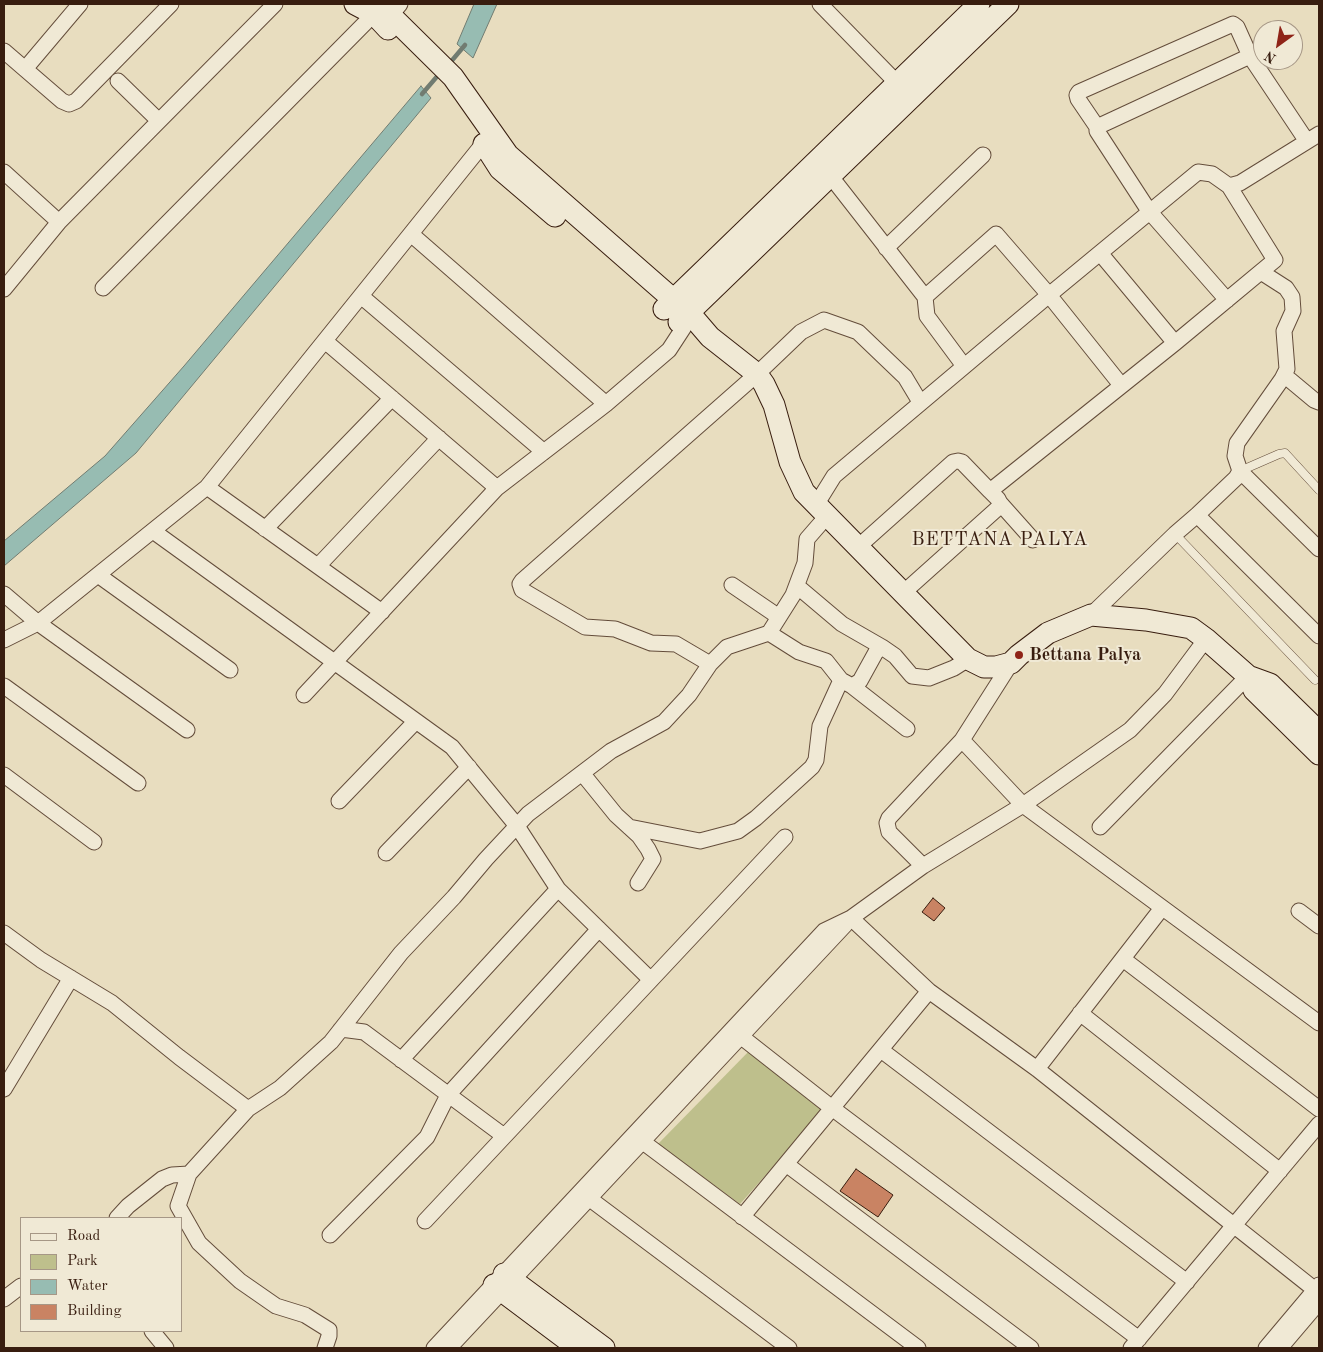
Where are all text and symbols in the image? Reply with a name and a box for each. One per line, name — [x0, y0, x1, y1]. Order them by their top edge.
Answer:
north arrow — [1253, 20, 1303, 70]
text: N — [1262, 48, 1279, 66]
district label: BETTANA PALYA — [910, 529, 1090, 551]
place label: Bettana Palya — [1029, 644, 1141, 666]
marker: Bettana Palya — [1013, 649, 1025, 661]
legend — [20, 1217, 182, 1332]
text: Road — [67, 1229, 100, 1244]
text: Park — [67, 1254, 98, 1269]
text: Water — [67, 1279, 108, 1294]
text: Building — [67, 1304, 122, 1319]

